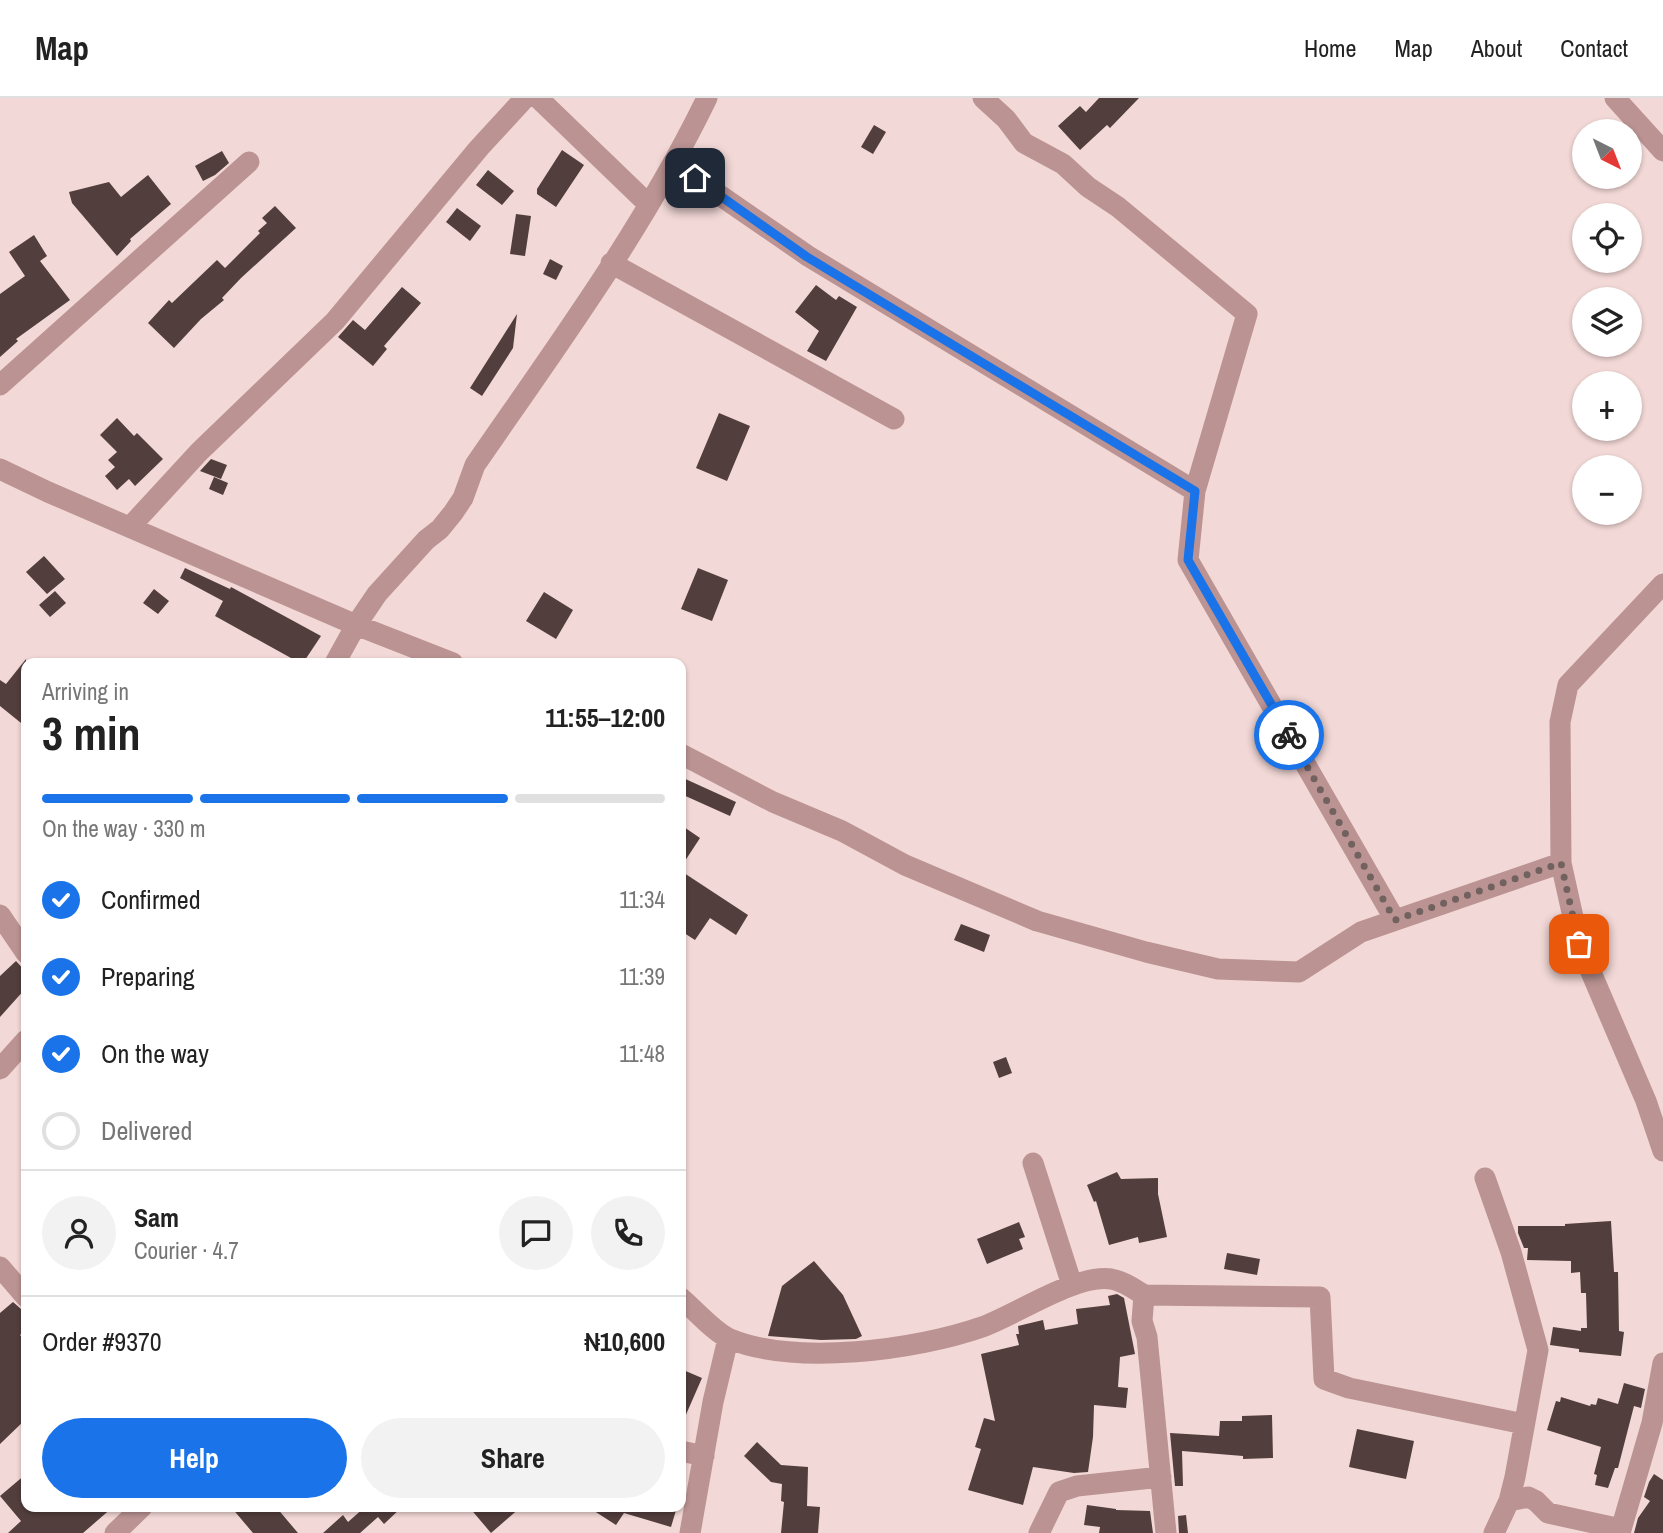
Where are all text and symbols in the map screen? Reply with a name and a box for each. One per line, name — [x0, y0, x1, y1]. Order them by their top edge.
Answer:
text: Map — [35, 26, 89, 70]
text: Home — [1304, 32, 1356, 64]
text: Map — [1394, 32, 1433, 64]
text: About — [1471, 32, 1522, 64]
text: Contact — [1560, 32, 1628, 64]
north arrow — [1572, 119, 1642, 189]
map controls — [1572, 119, 1642, 525]
pin — [665, 148, 725, 208]
icon: home — [676, 159, 714, 197]
button: locate — [1572, 203, 1642, 273]
button: layers — [1572, 287, 1642, 357]
button: + — [1572, 371, 1642, 441]
button: − — [1572, 455, 1642, 525]
text: Arriving in — [42, 676, 129, 707]
text: 11:55–12:00 — [545, 700, 665, 735]
courier — [1254, 700, 1324, 770]
text: 3 min — [42, 702, 141, 764]
icon: bike — [1270, 716, 1308, 754]
text: On the way · 330 m — [42, 813, 206, 844]
icon: check — [42, 881, 80, 919]
text: Confirmed — [101, 882, 201, 917]
text: 11:34 — [619, 884, 665, 915]
pin — [1549, 914, 1609, 974]
icon: bag — [1560, 925, 1598, 963]
icon: check — [42, 958, 80, 996]
text: Preparing — [101, 959, 195, 994]
text: 11:39 — [619, 961, 665, 992]
icon: check — [42, 1035, 80, 1073]
text: On the way — [101, 1036, 209, 1071]
text: 11:48 — [619, 1038, 665, 1069]
text: Delivered — [101, 1113, 192, 1148]
button: person — [42, 1196, 116, 1270]
button: chat — [499, 1196, 573, 1270]
button: phone — [591, 1196, 665, 1270]
text: Sam — [134, 1200, 179, 1235]
text: Courier · 4.7 — [134, 1235, 239, 1266]
text: Order #9370 — [42, 1324, 162, 1359]
text: ₦10,600 — [584, 1324, 665, 1359]
button: Help — [42, 1418, 347, 1498]
button: Share — [361, 1418, 665, 1498]

